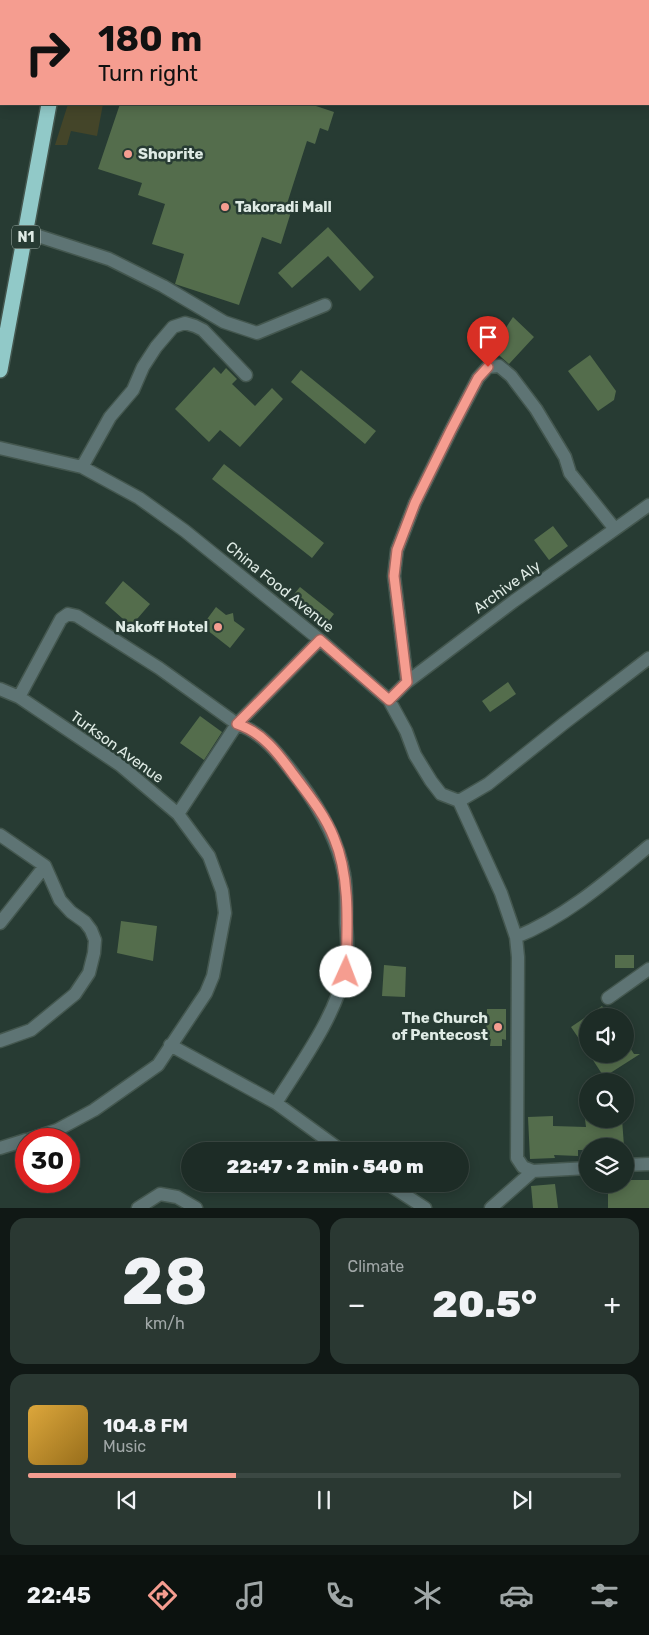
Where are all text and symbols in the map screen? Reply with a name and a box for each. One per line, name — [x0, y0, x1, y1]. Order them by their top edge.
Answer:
text: 180 m — [98, 18, 202, 60]
icon: right — [15, 20, 80, 85]
text: Turn right — [98, 60, 198, 87]
place label: Shoprite — [138, 145, 203, 163]
marker: Shoprite — [122, 148, 134, 160]
place label: Takoradi Mall — [235, 198, 332, 216]
marker: Takoradi Mall — [219, 201, 231, 213]
road number: N1 — [12, 226, 40, 248]
pin — [467, 316, 509, 367]
icon: arrive — [474, 323, 502, 351]
street label: China Food Avenue — [222, 538, 338, 636]
street label: Archive Aly — [470, 557, 544, 617]
place label: Nakoff Hotel — [115, 618, 208, 636]
marker: Nakoff Hotel — [212, 621, 224, 633]
street label: Turkson Avenue — [67, 707, 167, 787]
position arrow — [319, 945, 371, 997]
map controls — [579, 1008, 634, 1193]
button: sound — [579, 1008, 634, 1063]
place label: The Church of Pentecost — [392, 1009, 488, 1044]
marker: The Church of Pentecost — [492, 1021, 504, 1033]
button: search — [579, 1073, 634, 1128]
speed limit sign: 30 — [15, 1128, 80, 1193]
button: layers — [579, 1138, 634, 1193]
text: 22:47 · 2 min · 540 m — [226, 1155, 424, 1178]
text: 28 — [122, 1243, 208, 1320]
text: Climate — [348, 1257, 404, 1276]
text: 20.5° — [432, 1281, 537, 1327]
text: − — [348, 1288, 366, 1321]
text: + — [604, 1288, 621, 1321]
text: km/h — [145, 1314, 185, 1333]
text: 104.8 FM — [103, 1414, 188, 1437]
text: Music — [103, 1437, 146, 1456]
icon: previous — [113, 1486, 141, 1514]
icon: pause — [310, 1486, 338, 1514]
icon: next — [508, 1486, 536, 1514]
icon: directions — [145, 1578, 180, 1613]
icon: music — [233, 1578, 268, 1613]
icon: phone — [322, 1578, 357, 1613]
icon: climate — [410, 1578, 445, 1613]
icon: car — [499, 1578, 534, 1613]
icon: filters — [587, 1578, 622, 1613]
text: 22:45 — [27, 1582, 91, 1609]

